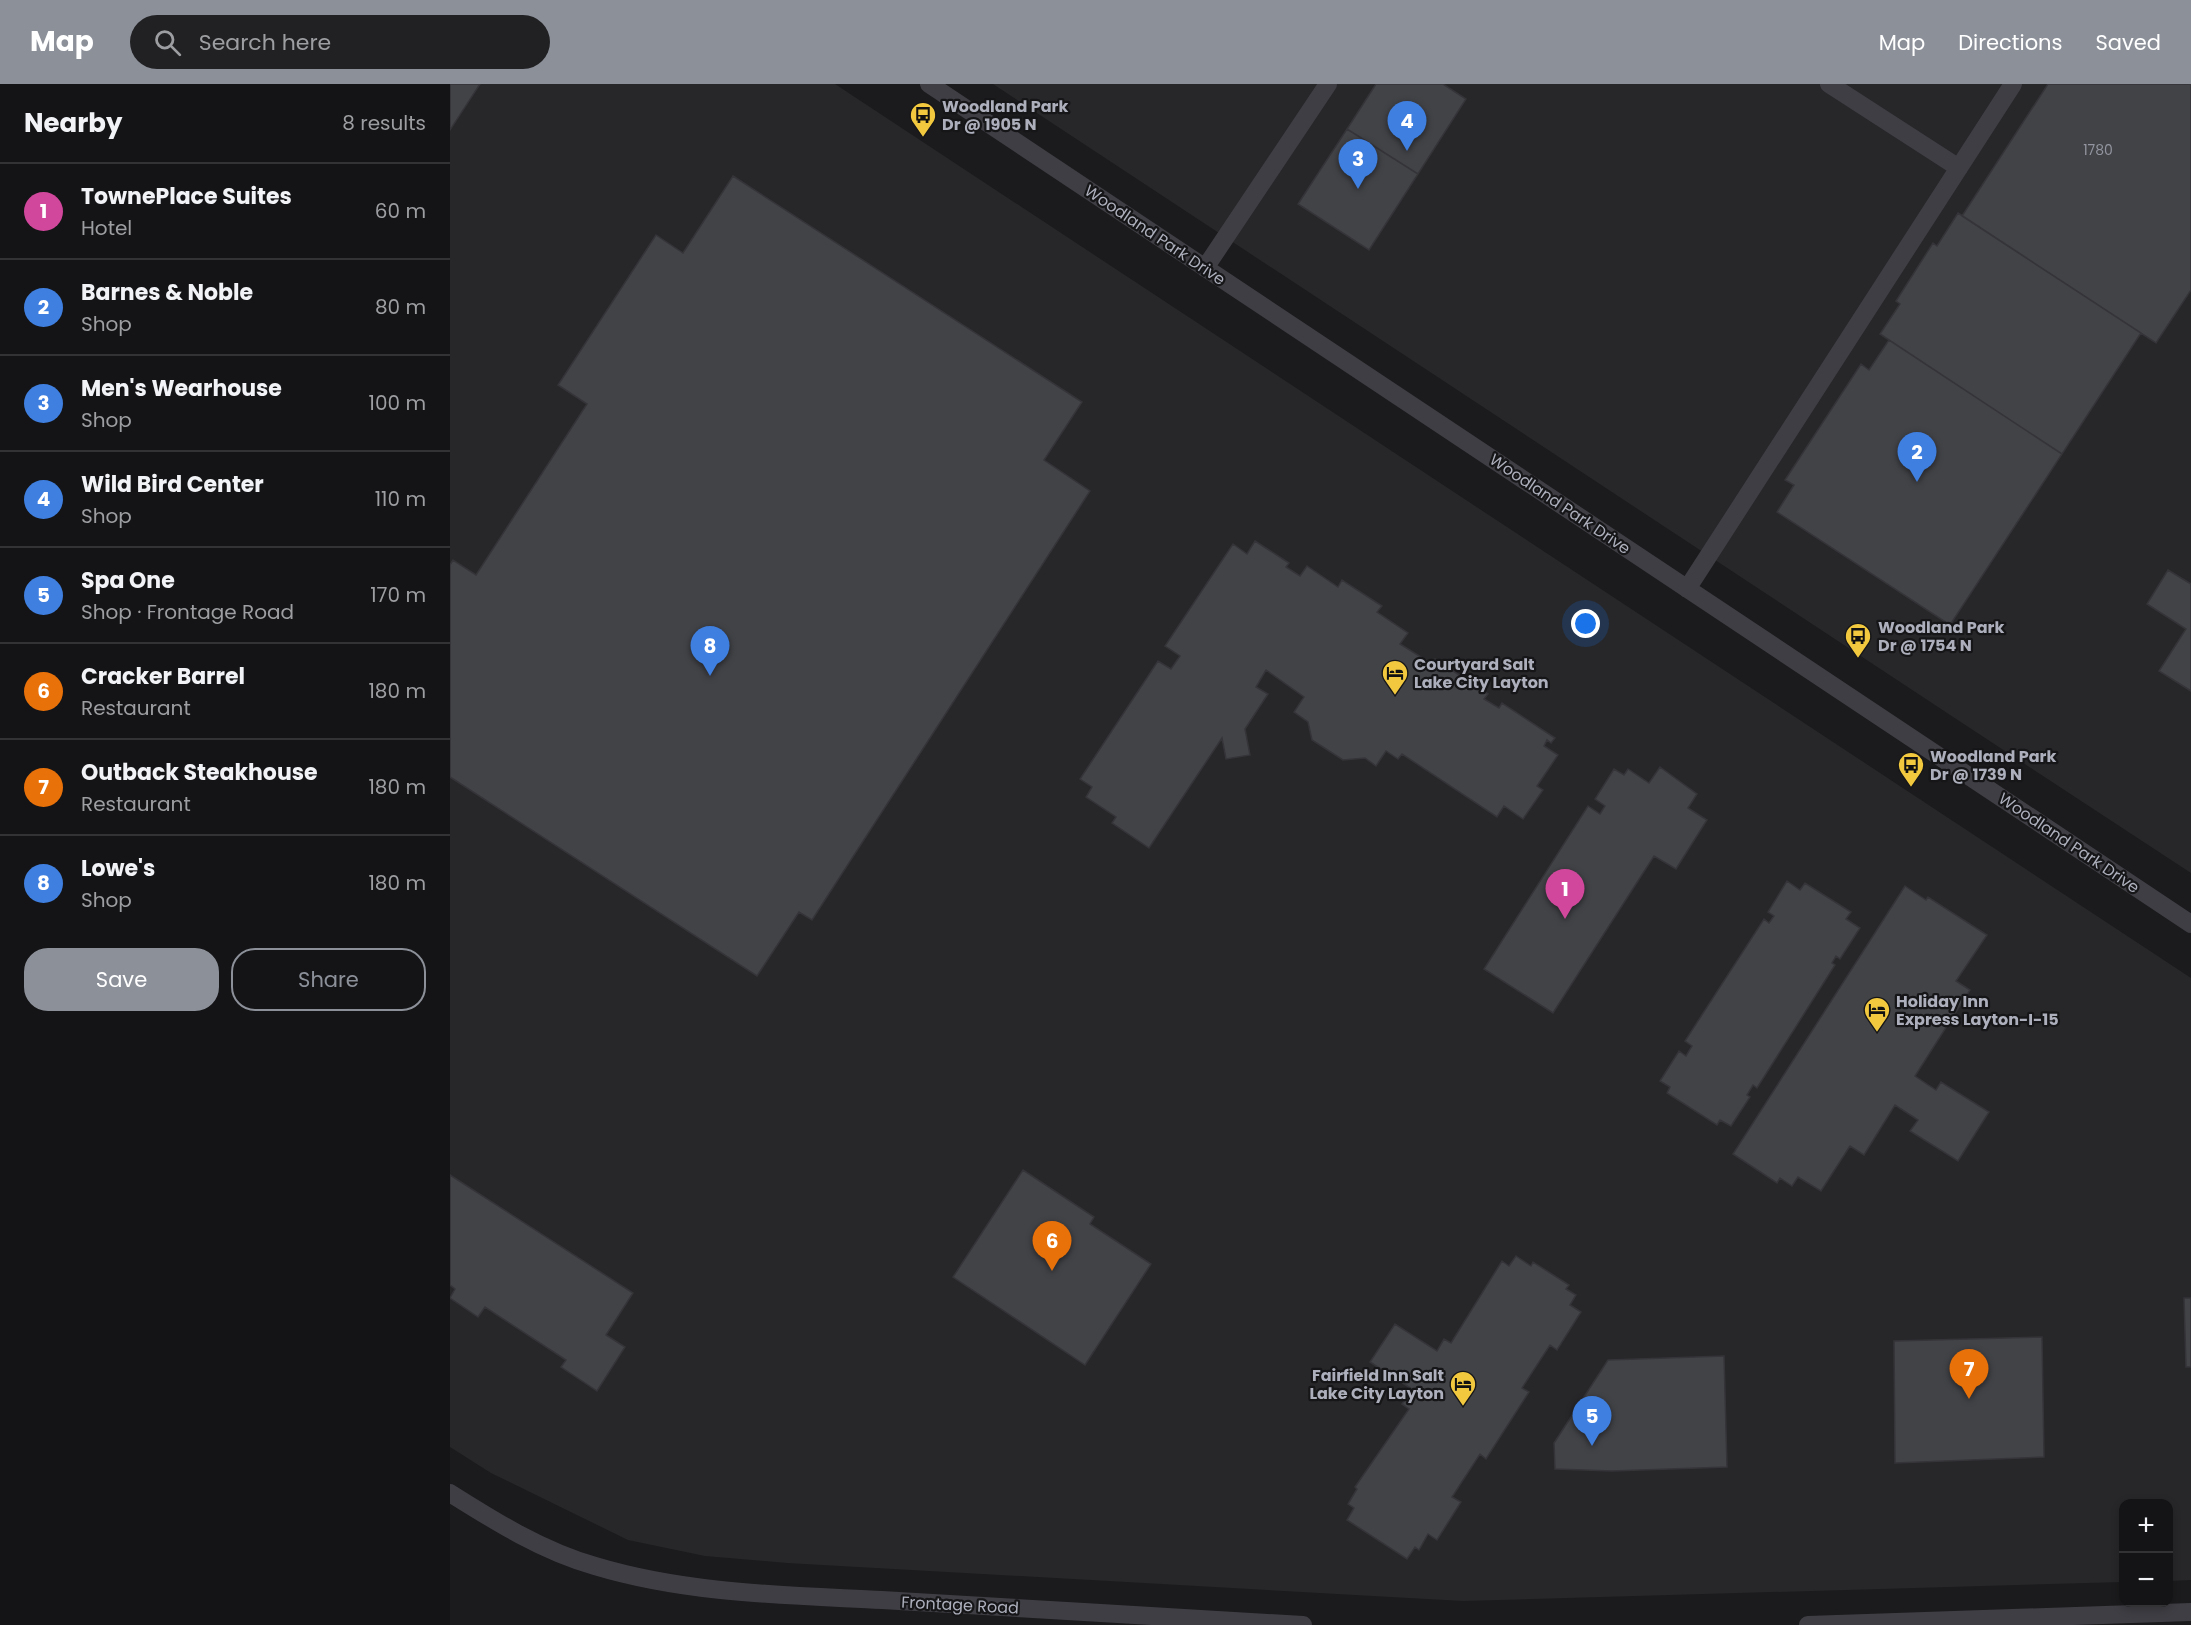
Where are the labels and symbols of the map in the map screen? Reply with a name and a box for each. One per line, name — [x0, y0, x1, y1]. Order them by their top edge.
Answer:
place label: Woodland Park Dr @ 1905 N — [942, 95, 1068, 136]
bus stop icon: Woodland Park Dr @ 1905 N — [908, 100, 938, 138]
pin: 4 — [1388, 101, 1426, 151]
pin: 3 — [1338, 140, 1378, 189]
house number: 1780 — [2083, 140, 2113, 160]
street label: Woodland Park Drive — [1080, 179, 1230, 291]
pin: 2 — [1898, 432, 1936, 482]
street label: Woodland Park Drive — [1485, 448, 1635, 560]
your location — [1571, 609, 1600, 638]
place label: Woodland Park Dr @ 1754 N — [1878, 616, 2004, 657]
bus stop icon: Woodland Park Dr @ 1754 N — [1843, 621, 1873, 659]
pin: 8 — [690, 626, 730, 676]
place label: Courtyard Salt Lake City Layton — [1414, 653, 1549, 694]
hotel icon: Courtyard Salt Lake City Layton — [1380, 658, 1410, 696]
place label: Woodland Park Dr @ 1739 N — [1930, 745, 2056, 786]
bus stop icon: Woodland Park Dr @ 1739 N — [1896, 750, 1926, 788]
street label: Woodland Park Drive — [1994, 787, 2144, 899]
pin: 1 — [1546, 870, 1584, 919]
place label: Holiday Inn Express Layton-I-15 — [1896, 990, 2059, 1031]
hotel icon: Holiday Inn Express Layton-I-15 — [1862, 995, 1892, 1033]
pin: 6 — [1032, 1222, 1072, 1271]
pin: 7 — [1950, 1350, 1988, 1399]
place label: Fairfield Inn Salt Lake City Layton — [1309, 1364, 1444, 1405]
hotel icon: Fairfield Inn Salt Lake City Layton — [1448, 1369, 1478, 1407]
pin: 5 — [1572, 1396, 1612, 1446]
street label: Frontage Road — [901, 1590, 1019, 1620]

